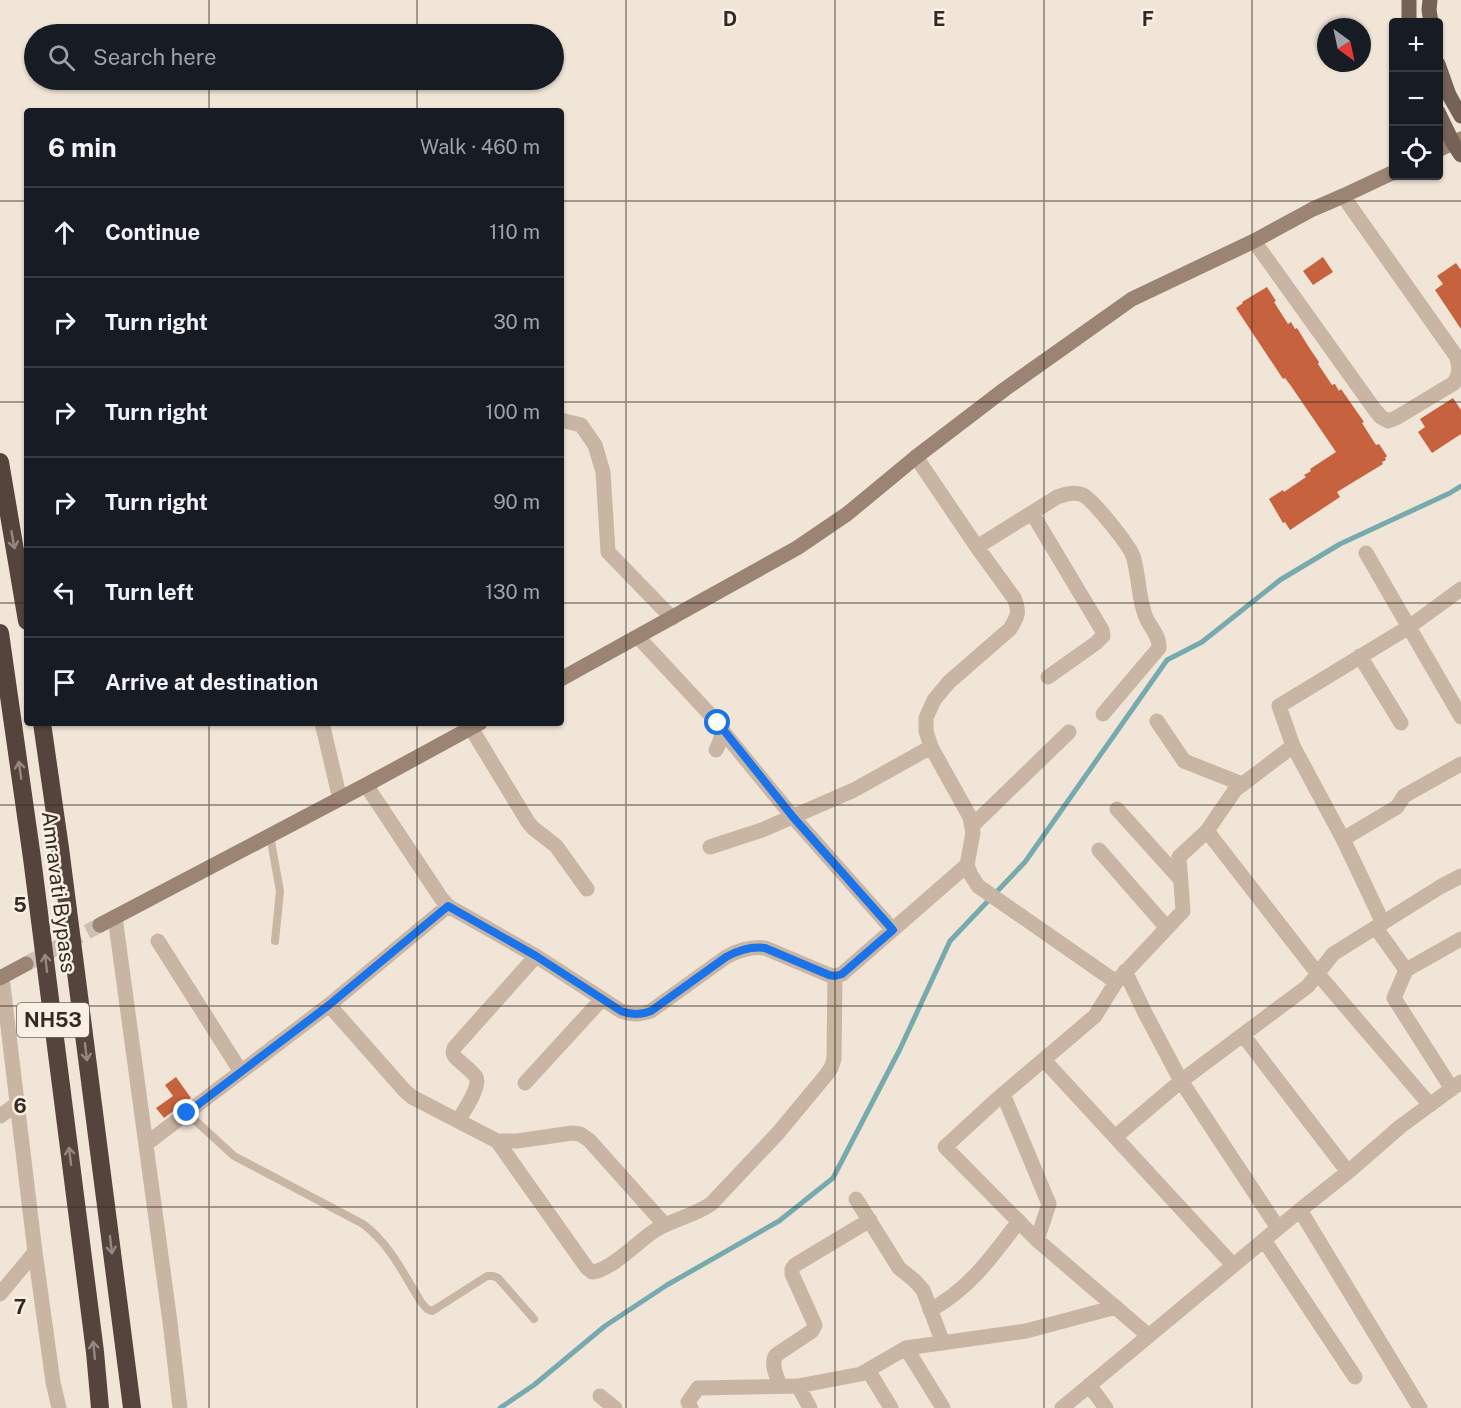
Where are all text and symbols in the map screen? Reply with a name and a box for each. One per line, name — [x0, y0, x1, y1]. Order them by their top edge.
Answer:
text: D — [723, 7, 737, 31]
text: E — [933, 7, 945, 31]
text: F — [1142, 7, 1154, 31]
north arrow — [1317, 18, 1371, 72]
map controls — [1389, 18, 1443, 180]
button: + — [1389, 18, 1443, 72]
search box — [24, 24, 564, 90]
icon: search — [45, 41, 78, 74]
text: Search here — [93, 44, 217, 70]
button: − — [1389, 72, 1443, 126]
button: locate — [1389, 126, 1443, 180]
text: 6 min — [48, 132, 117, 163]
text: Walk · 460 m — [420, 135, 540, 159]
icon: ahead — [48, 216, 81, 249]
text: Continue — [105, 219, 200, 245]
text: 110 m — [489, 220, 540, 244]
icon: right — [48, 306, 81, 339]
text: Turn right — [105, 309, 208, 335]
text: 30 m — [493, 310, 540, 334]
icon: right — [48, 396, 81, 429]
text: Turn right — [105, 399, 208, 425]
text: 100 m — [485, 400, 540, 424]
icon: right — [48, 486, 81, 519]
text: Turn right — [105, 489, 208, 515]
text: 90 m — [493, 490, 540, 514]
one-way arrow — [8, 530, 19, 550]
icon: left — [48, 576, 81, 609]
text: Turn left — [105, 579, 194, 605]
text: 130 m — [485, 580, 540, 604]
icon: arrive — [48, 666, 81, 699]
text: Arrive at destination — [105, 669, 318, 695]
route start — [704, 709, 730, 735]
one-way arrow — [14, 760, 25, 780]
street label: Amravati Bypass — [37, 810, 81, 974]
text: 5 — [13, 893, 27, 917]
one-way arrow — [40, 953, 51, 973]
road number: NH53 — [17, 1003, 89, 1037]
one-way arrow — [81, 1041, 92, 1061]
text: 6 — [13, 1094, 27, 1118]
route end — [173, 1099, 199, 1125]
one-way arrow — [64, 1147, 75, 1167]
one-way arrow — [105, 1235, 116, 1254]
text: 7 — [14, 1295, 26, 1319]
one-way arrow — [89, 1340, 100, 1360]

